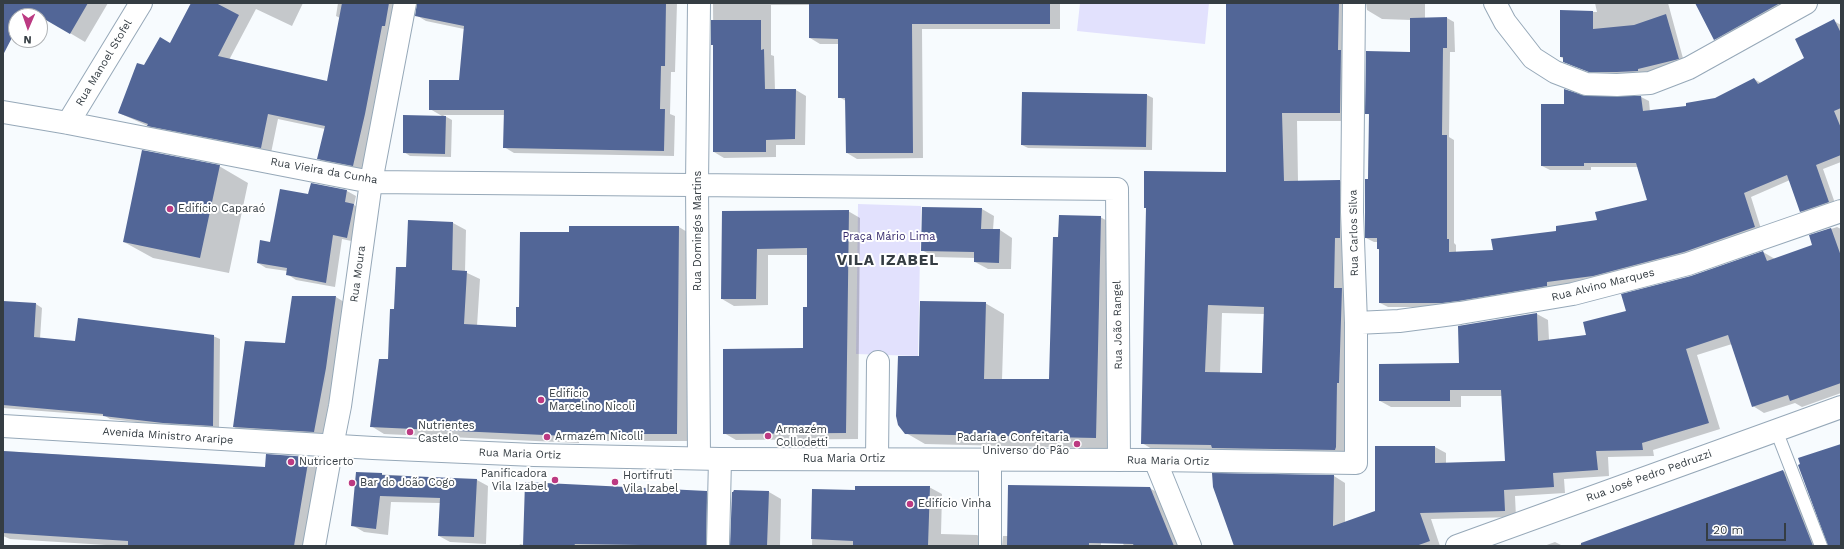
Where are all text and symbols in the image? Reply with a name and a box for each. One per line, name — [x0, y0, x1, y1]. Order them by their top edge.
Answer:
north arrow — [8, 8, 48, 48]
street label: Rua Manoel Stofel — [73, 17, 135, 109]
text: N — [23, 33, 32, 46]
street label: Rua Vieira da Cunha — [269, 155, 379, 187]
street label: Rua Domingos Martins — [691, 171, 705, 291]
street label: Rua Carlos Silva — [1347, 190, 1361, 276]
place label: Edifício Caparaó — [178, 202, 265, 216]
marker: Edifício Caparaó — [165, 204, 175, 214]
park label: Praça Mário Lima — [843, 230, 935, 244]
street label: Rua Moura — [347, 245, 369, 303]
district label: VILA IZABEL — [837, 252, 939, 270]
street label: Rua Alvino Marques — [1550, 266, 1656, 304]
street label: Rua João Rangel — [1111, 280, 1125, 370]
place label: Edifício Marcelino Nicoli — [549, 387, 635, 413]
marker: Edifício Marcelino Nicoli — [536, 395, 546, 405]
place label: Nutrientes Castelo — [418, 419, 475, 445]
place label: Armazém Collodetti — [776, 423, 828, 449]
street label: Avenida Ministro Araripe — [102, 425, 234, 447]
marker: Nutrientes Castelo — [405, 427, 415, 437]
place label: Armazém Nicolli — [555, 430, 643, 444]
marker: Armazém Collodetti — [763, 431, 773, 441]
place label: Padaria e Confeitaria Universo do Pão — [957, 431, 1069, 457]
marker: Armazém Nicolli — [542, 432, 552, 442]
marker: Padaria e Confeitaria Universo do Pão — [1072, 439, 1082, 449]
street label: Rua Maria Ortiz — [478, 446, 562, 462]
street label: Rua José Pedro Pedruzzi — [1584, 447, 1714, 505]
street label: Rua Maria Ortiz — [803, 452, 885, 466]
street label: Rua Maria Ortiz — [1127, 454, 1209, 468]
place label: Nutricerto — [299, 455, 354, 469]
marker: Nutricerto — [286, 457, 296, 467]
place label: Panificadora Vila Izabel — [481, 467, 547, 493]
place label: Hortifruti Vila Izabel — [623, 469, 678, 495]
marker: Panificadora Vila Izabel — [550, 475, 560, 485]
place label: Bar do João Cogo — [360, 476, 455, 490]
marker: Hortifruti Vila Izabel — [610, 477, 620, 487]
marker: Bar do João Cogo — [347, 478, 357, 488]
place label: Edifício Vinha — [918, 497, 991, 511]
marker: Edifício Vinha — [905, 499, 915, 509]
scale bar — [1708, 515, 1788, 541]
text: 20 m — [1713, 523, 1743, 537]

